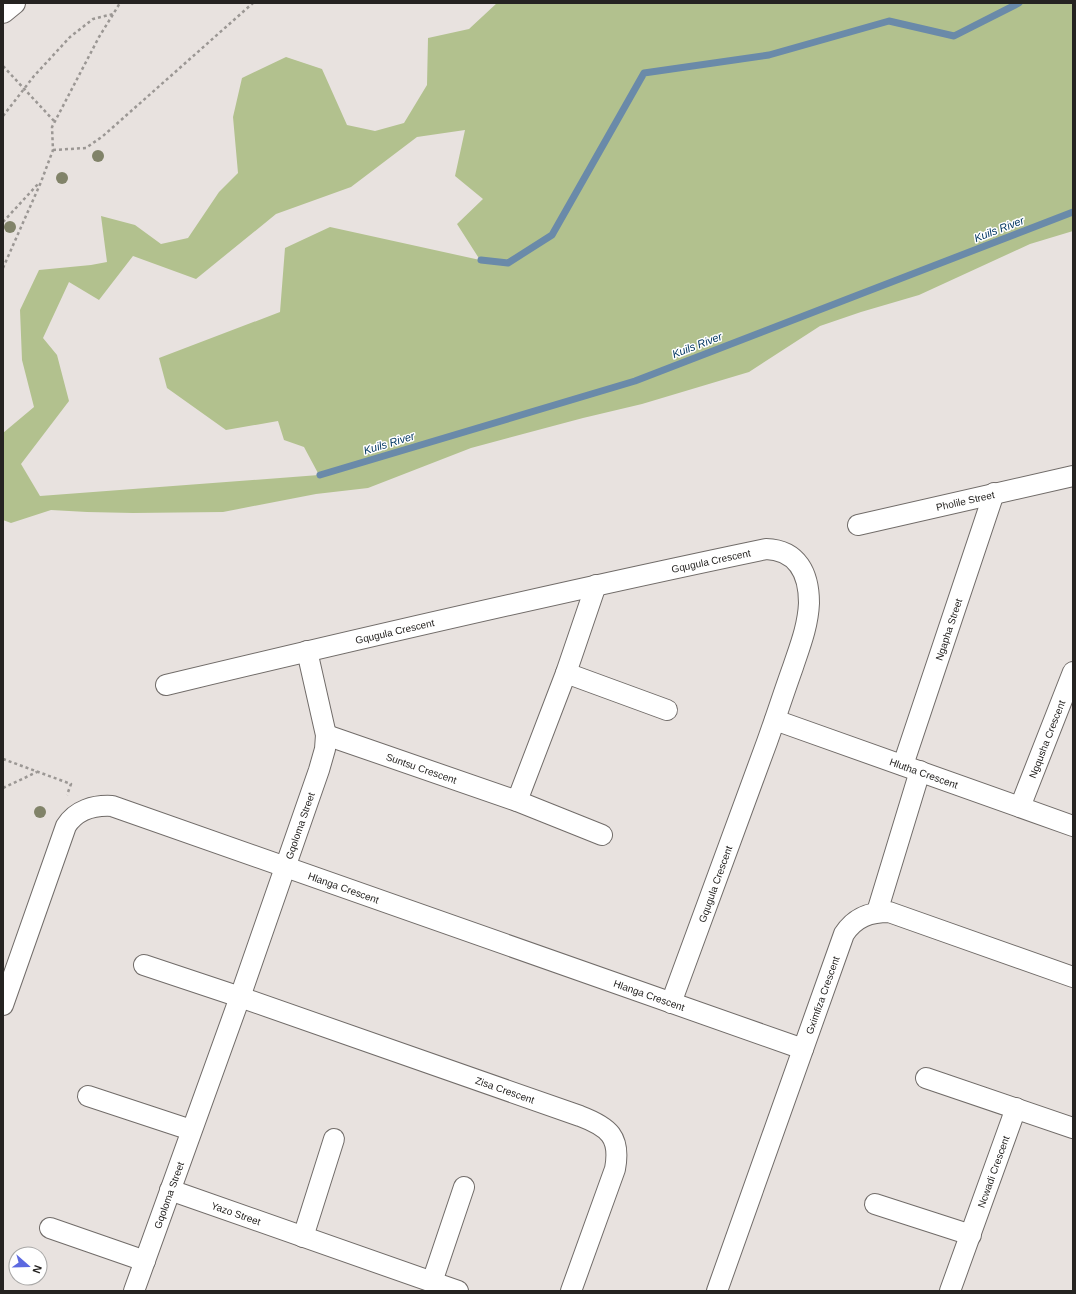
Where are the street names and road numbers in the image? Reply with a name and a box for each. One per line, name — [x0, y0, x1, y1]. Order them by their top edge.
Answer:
street label: Pholile Street — [935, 489, 996, 513]
street label: Gqugula Crescent — [670, 547, 752, 575]
street label: Ngapha Street — [933, 597, 964, 662]
street label: Gqugula Crescent — [354, 617, 436, 646]
street label: Ngqusha Crescent — [1027, 698, 1067, 780]
street label: Suntsu Crescent — [385, 751, 458, 786]
street label: Hlutha Crescent — [888, 756, 960, 791]
street label: Gqoloma Street — [283, 791, 317, 861]
street label: Gqugula Crescent — [697, 844, 734, 924]
street label: Hlanga Crescent — [306, 870, 381, 906]
street label: Gximfiza Crescent — [804, 955, 842, 1036]
street label: Hlanga Crescent — [612, 978, 686, 1013]
street label: Zisa Crescent — [474, 1075, 536, 1106]
street label: Ncwadi Crescent — [976, 1134, 1012, 1209]
street label: Gqoloma Street — [152, 1160, 186, 1230]
street label: Yazo Street — [210, 1200, 262, 1227]

